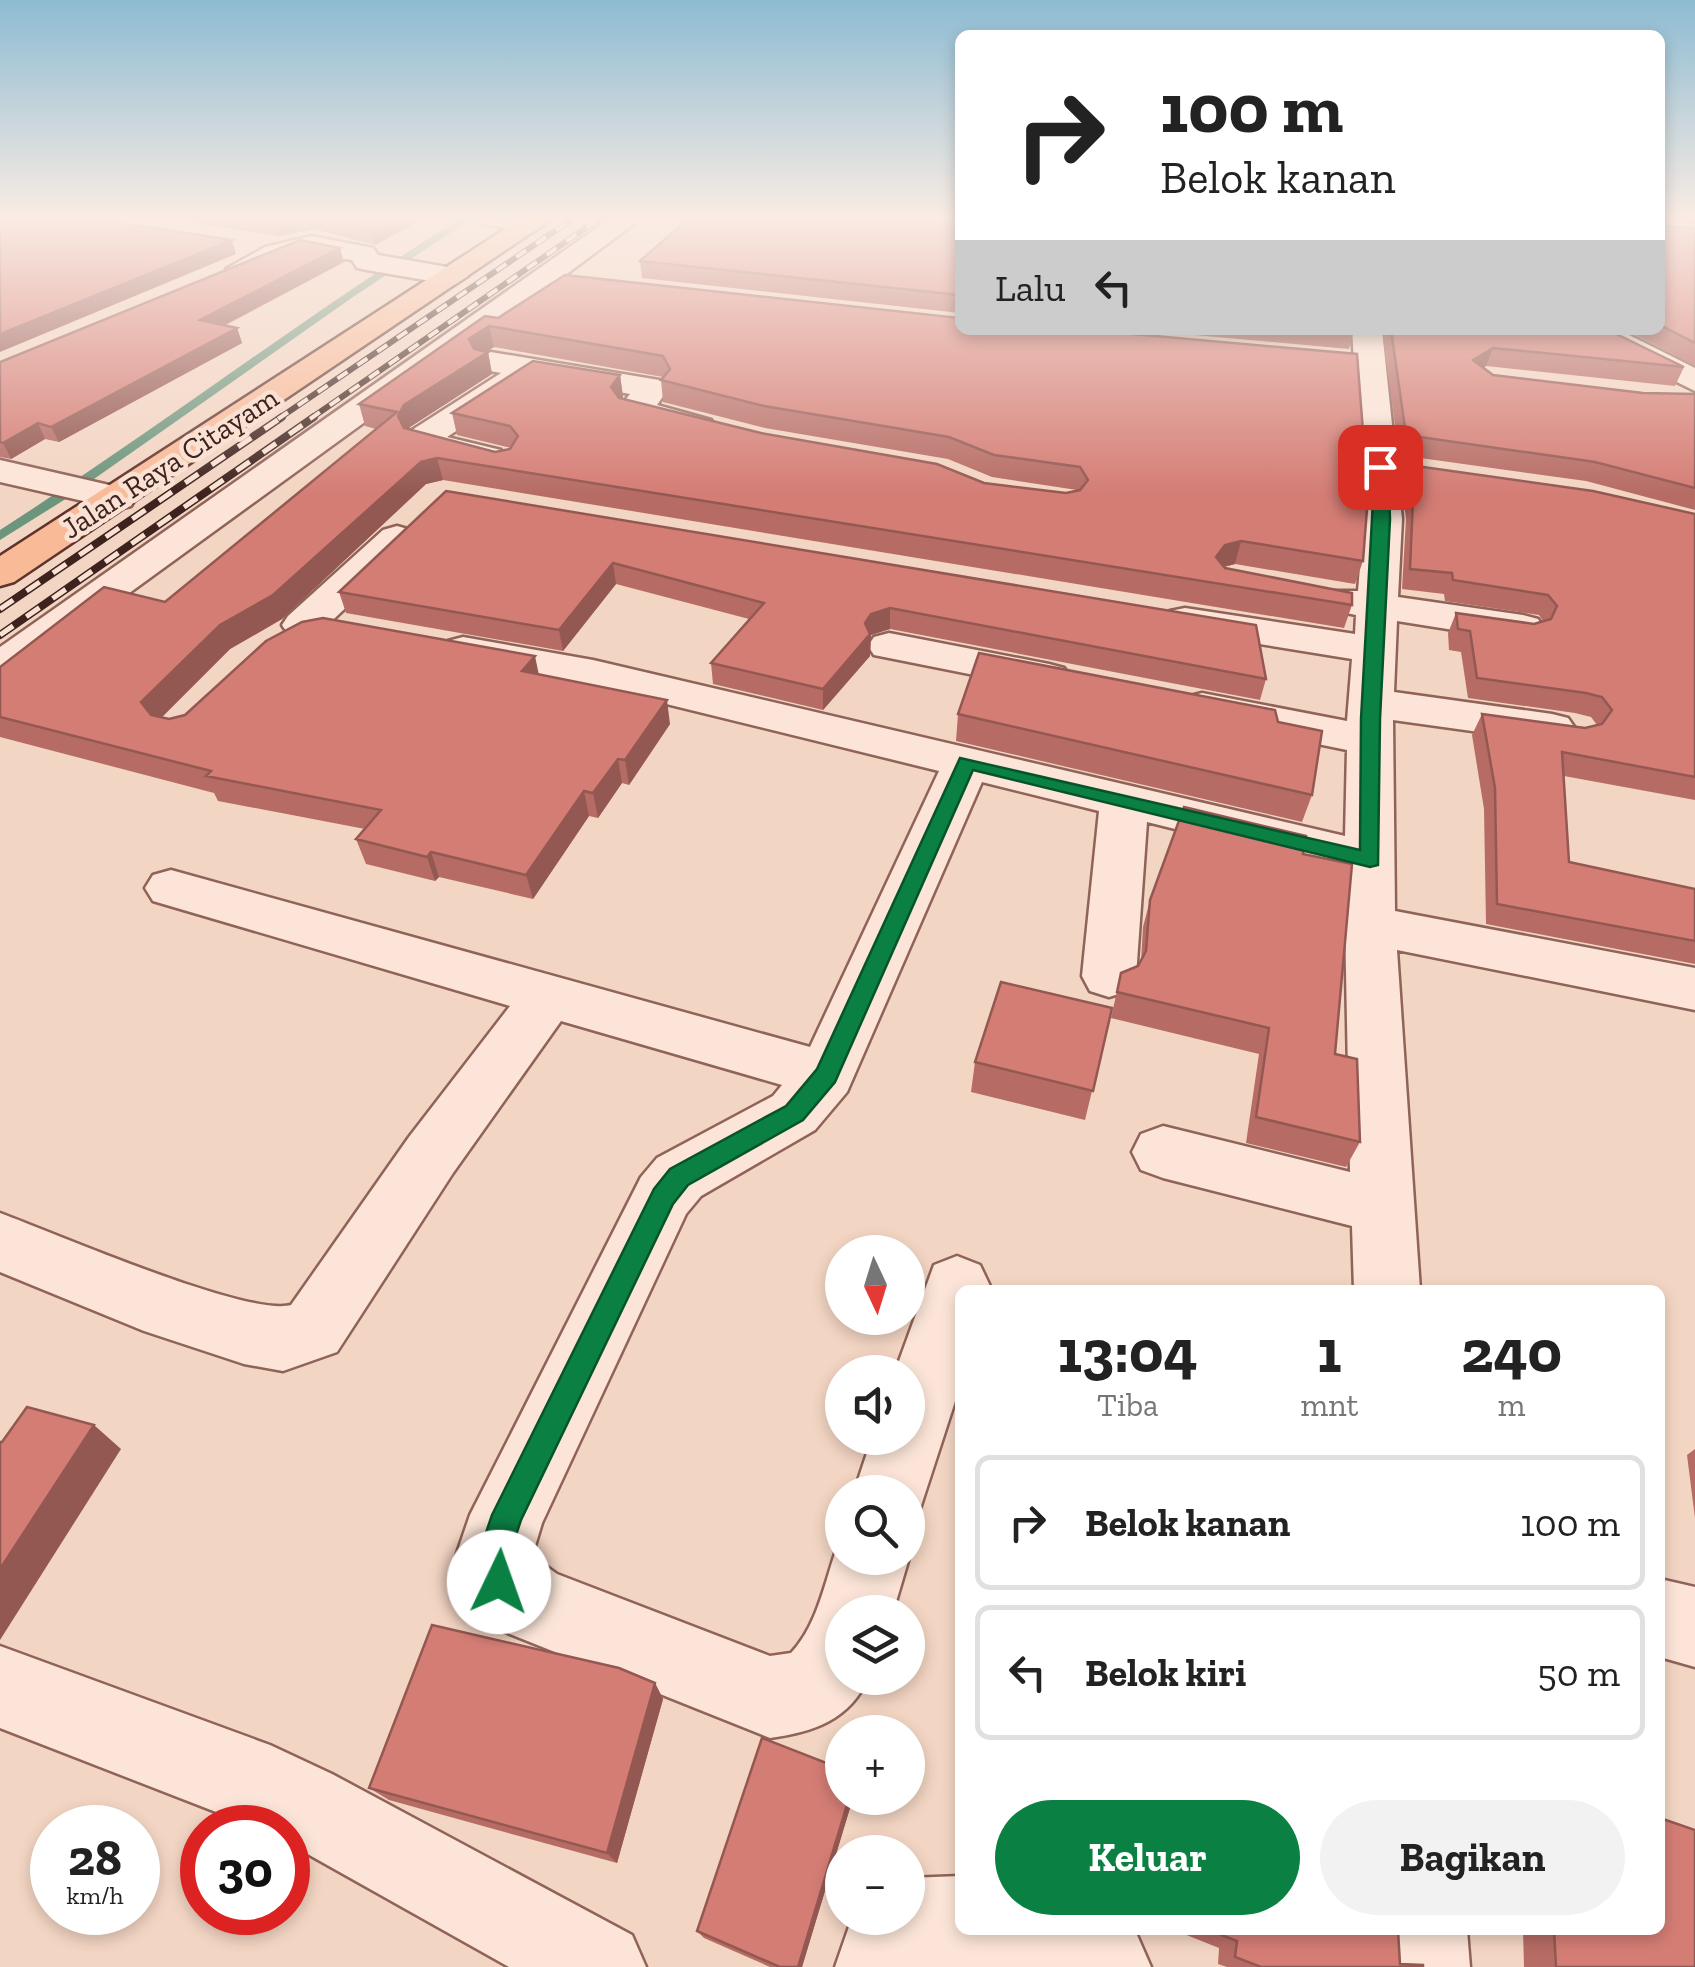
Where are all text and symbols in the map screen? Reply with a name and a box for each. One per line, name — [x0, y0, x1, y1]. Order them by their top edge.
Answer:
text: 100 m — [1160, 66, 1343, 150]
icon: right — [995, 70, 1125, 200]
text: Belok kanan — [1160, 151, 1395, 205]
icon: left — [1086, 260, 1141, 315]
text: Lalu — [995, 265, 1066, 311]
street label: Jalan Raya Citayam — [55, 379, 285, 547]
pin — [1338, 425, 1423, 510]
icon: arrive — [1353, 440, 1408, 495]
north arrow — [825, 1235, 925, 1335]
map controls — [825, 1235, 925, 1935]
text: 13:04 — [1058, 1315, 1198, 1387]
text: 1 — [1317, 1315, 1342, 1387]
text: 240 — [1461, 1315, 1562, 1387]
button: sound — [825, 1355, 925, 1455]
text: Tiba — [1097, 1386, 1158, 1424]
text: mnt — [1301, 1386, 1358, 1424]
text: m — [1498, 1386, 1525, 1424]
button: search — [825, 1475, 925, 1575]
icon: right — [1000, 1495, 1055, 1550]
text: Belok kanan — [1085, 1500, 1290, 1546]
text: 100 m — [1520, 1500, 1620, 1546]
position arrow — [447, 1530, 551, 1634]
button: layers — [825, 1595, 925, 1695]
icon: left — [1000, 1645, 1055, 1700]
text: Belok kiri — [1085, 1650, 1246, 1696]
text: 50 m — [1537, 1650, 1620, 1696]
button: + — [825, 1715, 925, 1815]
button: Keluar — [995, 1800, 1300, 1915]
button: Bagikan — [1320, 1800, 1625, 1915]
speed limit sign: 30 — [180, 1805, 310, 1935]
text: 28 — [68, 1828, 122, 1888]
button: − — [825, 1835, 925, 1935]
text: km/h — [66, 1880, 124, 1910]

